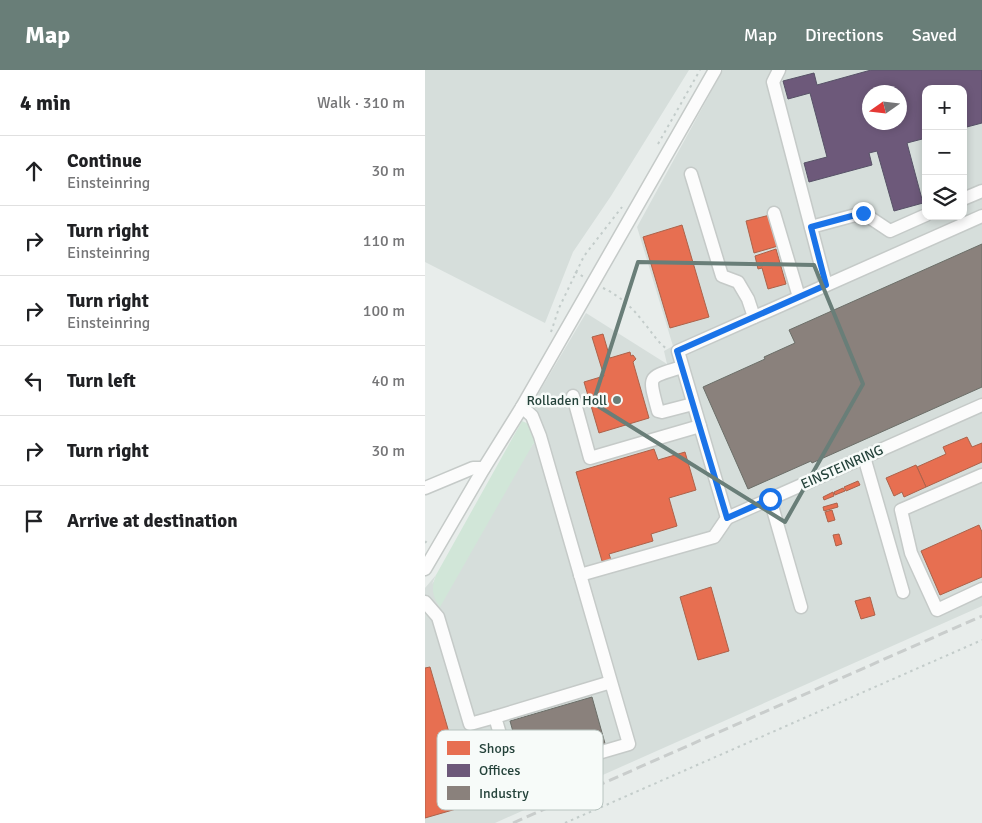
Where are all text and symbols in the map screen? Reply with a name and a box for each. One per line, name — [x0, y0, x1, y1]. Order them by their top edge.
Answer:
text: Map — [25, 20, 70, 50]
text: Map — [744, 24, 777, 46]
text: Directions — [805, 24, 884, 46]
text: Saved — [912, 24, 957, 46]
north arrow — [862, 85, 907, 130]
map controls — [922, 85, 967, 220]
button: + — [922, 85, 967, 130]
text: 4 min — [20, 90, 71, 116]
text: Walk · 310 m — [317, 93, 405, 113]
button: − — [922, 130, 967, 175]
text: Continue — [67, 149, 142, 173]
icon: ahead — [20, 157, 48, 185]
text: 30 m — [371, 161, 405, 181]
text: Einsteinring — [67, 173, 150, 193]
button: layers — [922, 175, 967, 220]
route end — [852, 202, 875, 225]
text: Turn right — [67, 219, 149, 243]
icon: right — [20, 227, 48, 255]
text: 110 m — [363, 231, 405, 251]
text: Einsteinring — [67, 243, 150, 263]
text: Turn right — [67, 289, 149, 313]
icon: right — [20, 297, 48, 325]
text: 100 m — [363, 301, 405, 321]
text: Einsteinring — [67, 313, 150, 333]
icon: left — [20, 367, 48, 395]
text: Turn left — [67, 369, 136, 393]
text: 40 m — [371, 371, 405, 391]
place label: Rolladen Holl — [526, 392, 607, 409]
marker: Rolladen Holl — [611, 394, 623, 406]
icon: right — [20, 437, 48, 465]
text: Turn right — [67, 439, 149, 463]
text: 30 m — [371, 441, 405, 461]
street label: EINSTEINRING — [798, 441, 886, 493]
route start — [759, 488, 782, 511]
icon: arrive — [20, 507, 48, 535]
text: Arrive at destination — [67, 509, 238, 533]
legend — [437, 730, 603, 810]
text: Shops — [479, 740, 515, 757]
text: Offices — [479, 762, 520, 779]
text: Industry — [479, 785, 529, 802]

